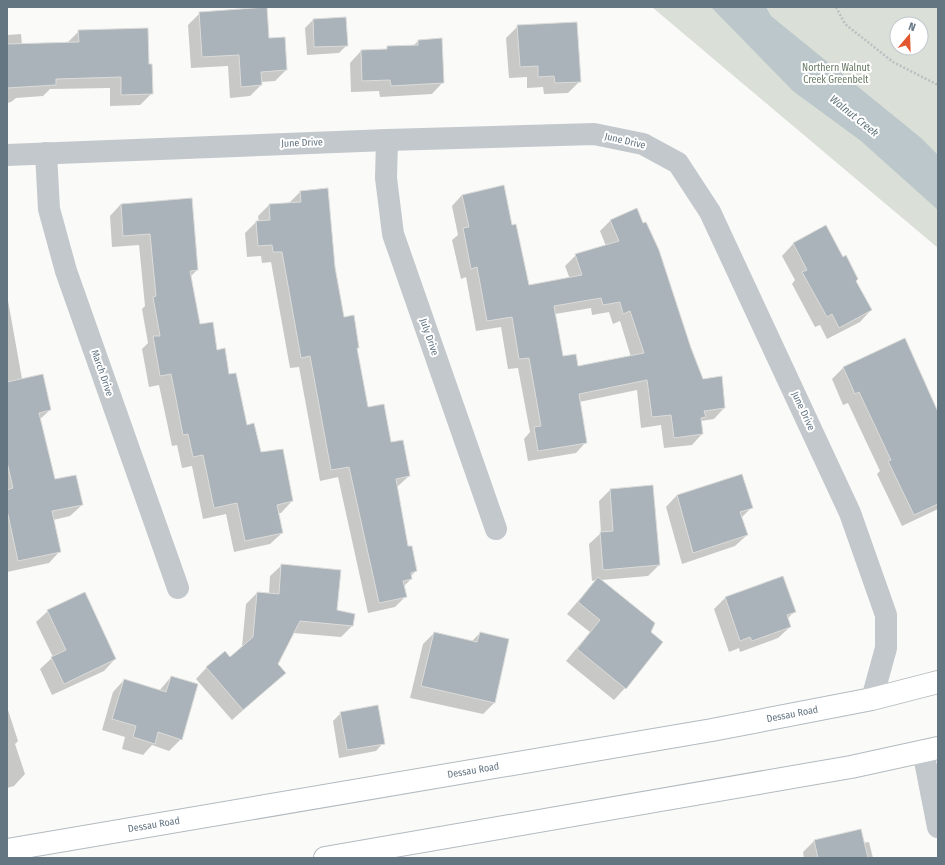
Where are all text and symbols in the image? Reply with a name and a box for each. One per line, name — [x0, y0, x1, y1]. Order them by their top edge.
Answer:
north arrow — [889, 16, 929, 56]
text: N — [907, 20, 917, 34]
park label: Northern Walnut Creek Greenbelt — [802, 62, 871, 86]
water label: Walnut Creek — [827, 92, 881, 140]
street label: June Drive — [603, 130, 647, 152]
street label: June Drive — [281, 136, 323, 150]
street label: July Drive — [417, 317, 441, 357]
street label: March Drive — [88, 348, 116, 398]
street label: June Drive — [789, 390, 817, 432]
street label: Dessau Road — [765, 704, 819, 725]
street label: Dessau Road — [446, 760, 500, 781]
street label: Dessau Road — [127, 815, 181, 835]

